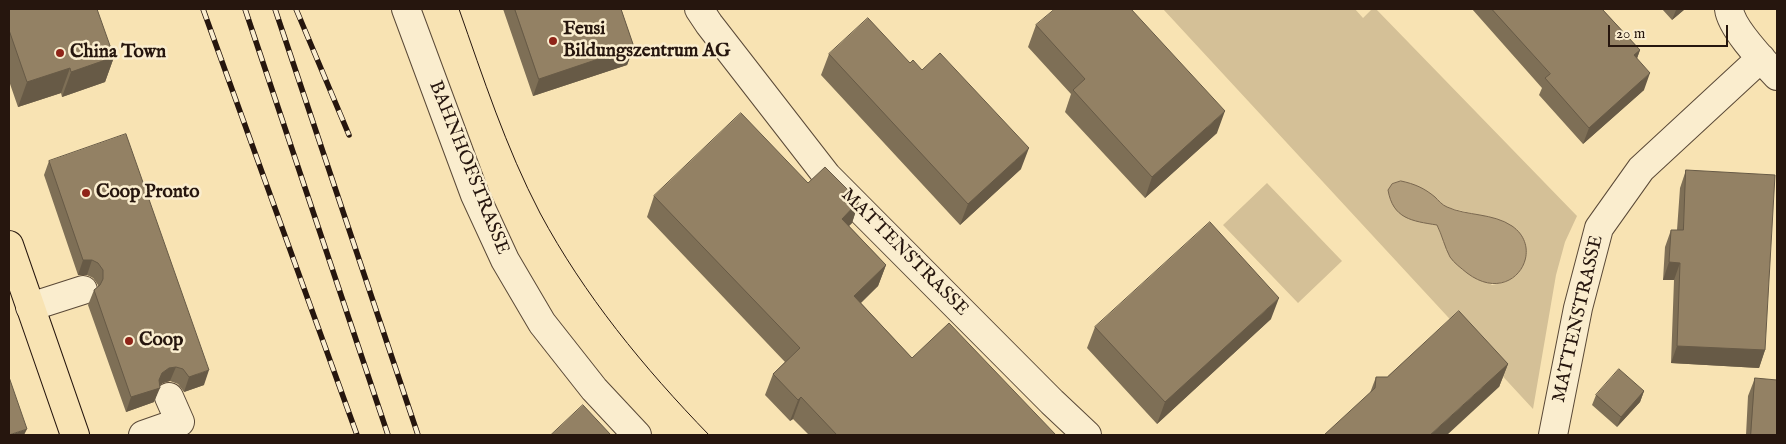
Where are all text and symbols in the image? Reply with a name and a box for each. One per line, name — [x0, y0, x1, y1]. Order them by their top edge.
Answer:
scale bar — [1611, 15, 1731, 47]
place label: Feusi Bildungszentrum AG — [563, 19, 730, 63]
text: 20 m — [1616, 24, 1645, 43]
marker: Feusi Bildungszentrum AG — [547, 35, 559, 47]
place label: China Town — [70, 42, 166, 64]
marker: China Town — [54, 47, 66, 59]
street label: BAHNHOFSTRASSE — [423, 78, 513, 258]
place label: Coop Pronto — [96, 182, 199, 204]
street label: MATTENSTRASSE — [835, 184, 973, 322]
marker: Coop Pronto — [80, 187, 92, 199]
street label: MATTENSTRASSE — [1549, 233, 1609, 405]
place label: Coop — [139, 330, 183, 352]
marker: Coop — [123, 335, 135, 347]

